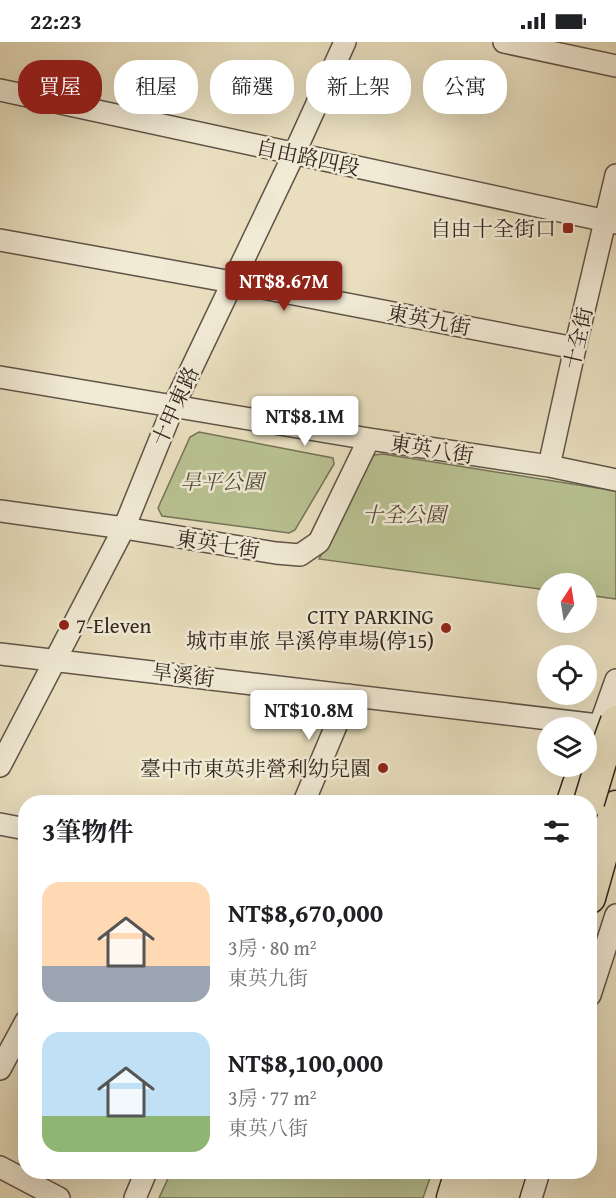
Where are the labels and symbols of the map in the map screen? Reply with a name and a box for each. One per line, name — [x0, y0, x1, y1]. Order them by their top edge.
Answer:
street label: 自由路四段 — [253, 131, 363, 183]
place label: 自由十全街口 — [430, 213, 556, 244]
marker: 自由十全街口 — [561, 221, 575, 235]
pin: NT$8.67M — [222, 261, 346, 312]
street label: 東英九街 — [385, 297, 473, 343]
street label: 十全街 — [556, 304, 600, 372]
street label: 十甲東路 — [144, 361, 206, 451]
pin: NT$8.1M — [250, 396, 360, 447]
street label: 東英八街 — [388, 427, 476, 471]
park label: 旱平公園 — [180, 466, 267, 497]
park label: 十全公園 — [362, 499, 449, 530]
street label: 東英七街 — [174, 522, 262, 566]
north arrow — [537, 573, 597, 633]
place label: CITY PARKING 城市車旅 旱溪停車場(停15) — [186, 601, 434, 656]
place label: 7-Eleven — [76, 610, 152, 641]
marker: 7-Eleven — [57, 618, 71, 632]
marker: CITY PARKING 城市車旅 旱溪停車場(停15) — [439, 621, 453, 635]
street label: 旱溪街 — [150, 656, 216, 694]
pin: NT$10.8M — [247, 690, 371, 741]
place label: 臺中市東英非營利幼兒園 — [140, 753, 371, 784]
marker: 臺中市東英非營利幼兒園 — [376, 761, 390, 775]

